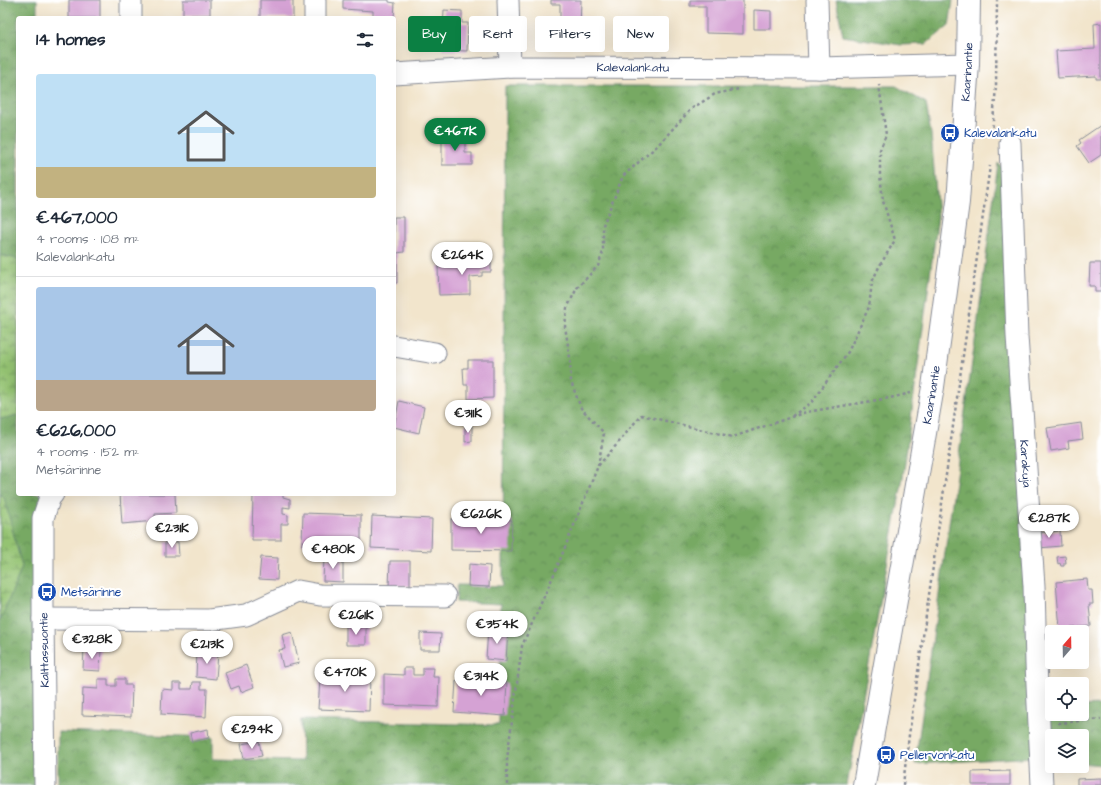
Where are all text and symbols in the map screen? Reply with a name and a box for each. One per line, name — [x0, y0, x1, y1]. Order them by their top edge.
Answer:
chip: Buy — [408, 16, 461, 52]
chip: Rent — [469, 16, 527, 52]
chip: Filters — [535, 16, 605, 52]
chip: New — [613, 16, 669, 52]
text: 14 homes — [36, 28, 106, 52]
icon: filters — [354, 29, 376, 51]
street label: Kaarinantie — [957, 42, 977, 102]
street label: Kalevalankatu — [596, 59, 669, 77]
icon: home — [170, 100, 242, 172]
pin: €467K — [427, 118, 483, 152]
text: €467K — [433, 122, 477, 140]
bus stop icon: Kalevalankatu — [939, 122, 961, 144]
place label: Kalevalankatu — [964, 125, 1037, 142]
text: €467,000 — [36, 206, 117, 230]
text: 4 rooms · 108 m² — [36, 230, 139, 248]
pin: €264K — [434, 242, 490, 276]
text: €264K — [441, 246, 483, 264]
text: Kalevalankatu — [36, 248, 115, 266]
icon: home — [170, 313, 242, 385]
street label: Kaarinantie — [919, 364, 945, 426]
pin: €311K — [440, 400, 496, 434]
text: €311K — [454, 404, 482, 422]
text: €626,000 — [36, 419, 116, 443]
street label: Karakuja — [1015, 439, 1035, 488]
text: 4 rooms · 152 m² — [36, 443, 139, 461]
text: Metsärinne — [36, 461, 101, 479]
pin: €626K — [453, 501, 509, 535]
text: €626K — [460, 505, 502, 523]
pin: €287K — [1021, 505, 1077, 539]
text: €287K — [1028, 509, 1070, 527]
pin: €231K — [144, 515, 200, 549]
text: €231K — [155, 519, 189, 537]
pin: €480K — [305, 536, 361, 570]
text: €480K — [311, 540, 355, 558]
bus stop icon: Metsärinne — [36, 581, 58, 603]
place label: Metsärinne — [61, 584, 122, 601]
pin: €261K — [328, 602, 384, 636]
text: €261K — [338, 606, 374, 624]
pin: €354K — [469, 611, 525, 645]
street label: Kalttassuontie — [35, 612, 54, 688]
text: €354K — [476, 615, 518, 633]
north arrow — [1045, 625, 1089, 669]
map controls — [1045, 625, 1089, 773]
pin: €328K — [64, 626, 120, 660]
text: €328K — [72, 630, 112, 648]
pin: €213K — [179, 631, 235, 665]
text: €213K — [190, 635, 224, 653]
pin: €470K — [317, 659, 373, 693]
text: €470K — [323, 663, 367, 681]
pin: €314K — [453, 663, 509, 697]
text: €314K — [463, 667, 499, 685]
button: locate — [1045, 677, 1089, 721]
pin: €294K — [224, 716, 280, 750]
text: €294K — [231, 720, 273, 738]
button: layers — [1045, 729, 1089, 773]
bus stop icon: Pellervonkatu — [875, 744, 897, 766]
place label: Pellervonkatu — [900, 747, 974, 764]

